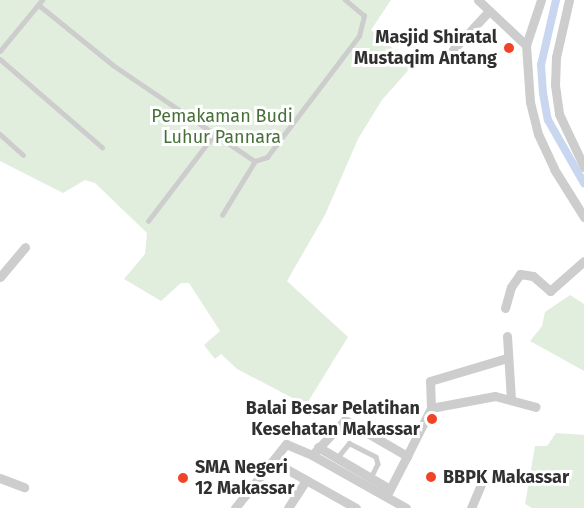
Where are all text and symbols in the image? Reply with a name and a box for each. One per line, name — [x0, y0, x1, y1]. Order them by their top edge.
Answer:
place label: Masjid Shiratal Mustaqim Antang — [354, 27, 497, 70]
marker: Masjid Shiratal Mustaqim Antang — [502, 41, 516, 55]
park label: Pemakaman Budi Luhur Pannara — [151, 106, 293, 148]
place label: Balai Besar Pelatihan Kesehatan Makassar — [246, 398, 420, 440]
marker: Balai Besar Pelatihan Kesehatan Makassar — [425, 412, 439, 426]
place label: SMA Negeri 12 Makassar — [195, 457, 294, 500]
place label: BBPK Makassar — [443, 466, 569, 488]
marker: BBPK Makassar — [424, 470, 438, 484]
marker: SMA Negeri 12 Makassar — [176, 471, 190, 485]

